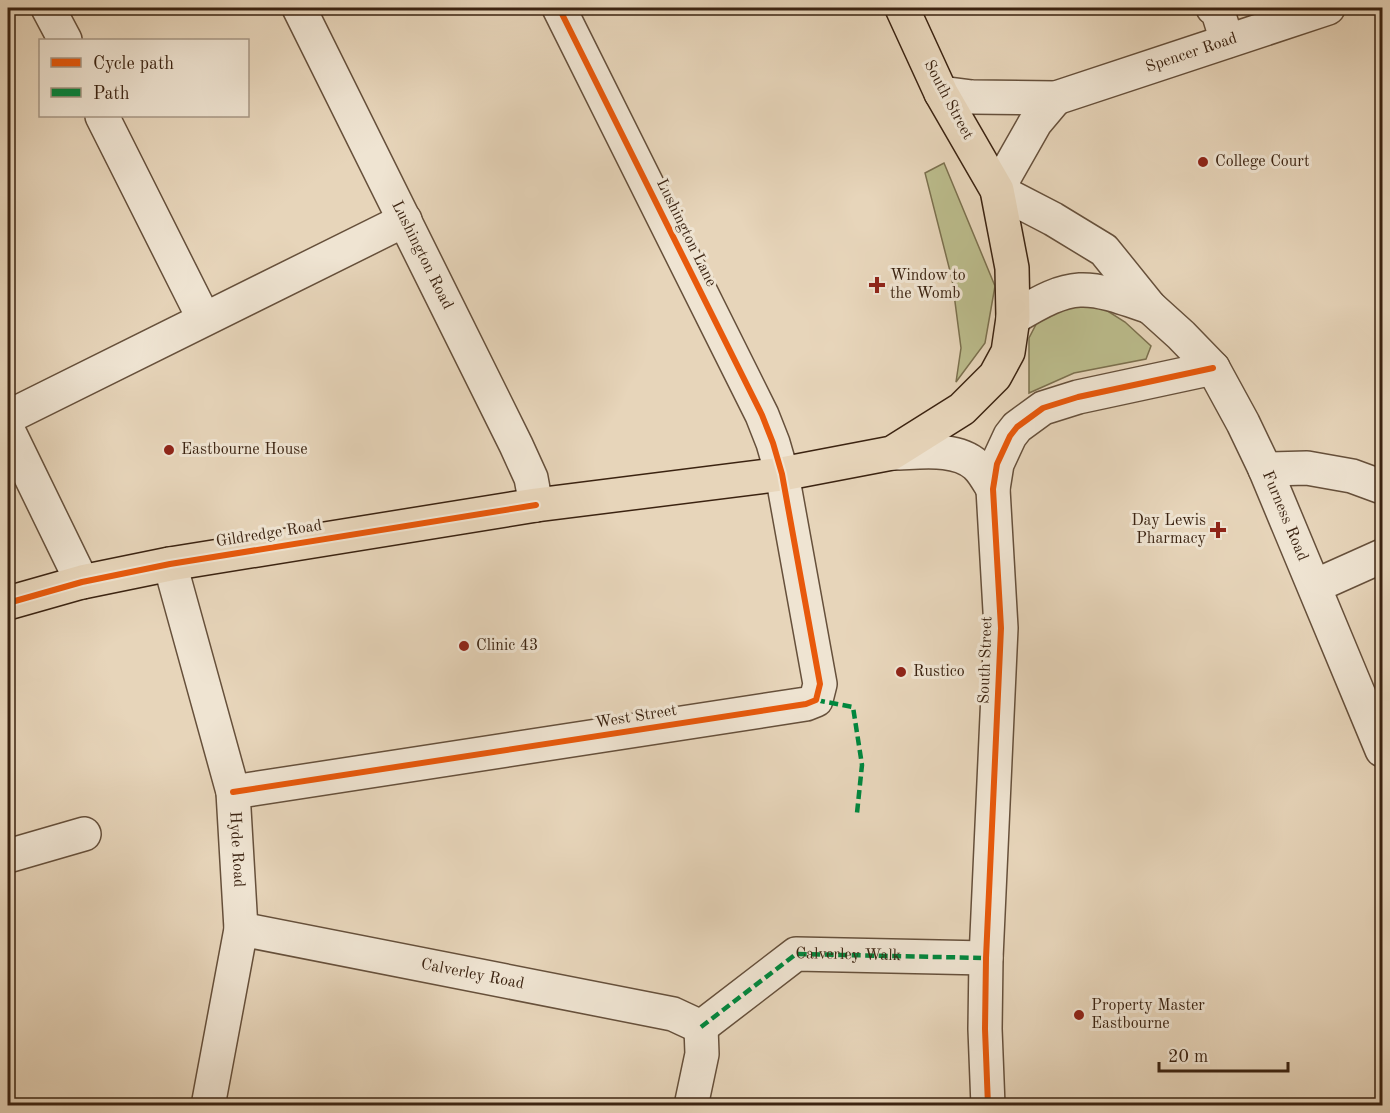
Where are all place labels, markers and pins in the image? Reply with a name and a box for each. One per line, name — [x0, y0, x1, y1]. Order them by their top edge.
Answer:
place label: College Court — [1215, 154, 1310, 170]
marker: College Court — [1196, 155, 1210, 169]
place label: Window to the Womb — [890, 268, 966, 302]
marker: Window to the Womb — [868, 276, 886, 294]
place label: Eastbourne House — [181, 442, 308, 458]
marker: Eastbourne House — [162, 443, 176, 457]
place label: Day Lewis Pharmacy — [1131, 513, 1207, 547]
marker: Day Lewis Pharmacy — [1211, 523, 1225, 537]
place label: Clinic 43 — [476, 638, 538, 654]
marker: Clinic 43 — [457, 639, 471, 653]
place label: Rustico — [913, 664, 965, 680]
marker: Rustico — [894, 665, 908, 679]
place label: Property Master Eastbourne — [1091, 998, 1205, 1032]
marker: Property Master Eastbourne — [1072, 1008, 1086, 1022]

